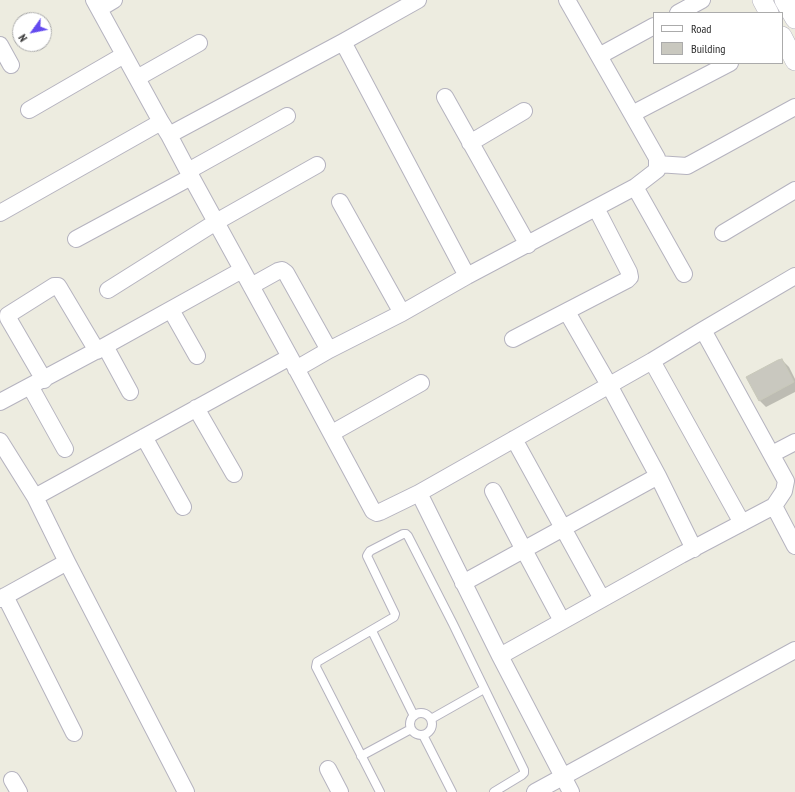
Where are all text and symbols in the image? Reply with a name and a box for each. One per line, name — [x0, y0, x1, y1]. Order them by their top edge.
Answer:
north arrow — [12, 12, 52, 52]
legend — [653, 12, 783, 64]
text: Road — [691, 21, 711, 36]
text: N — [15, 32, 30, 44]
text: Building — [691, 41, 726, 56]

